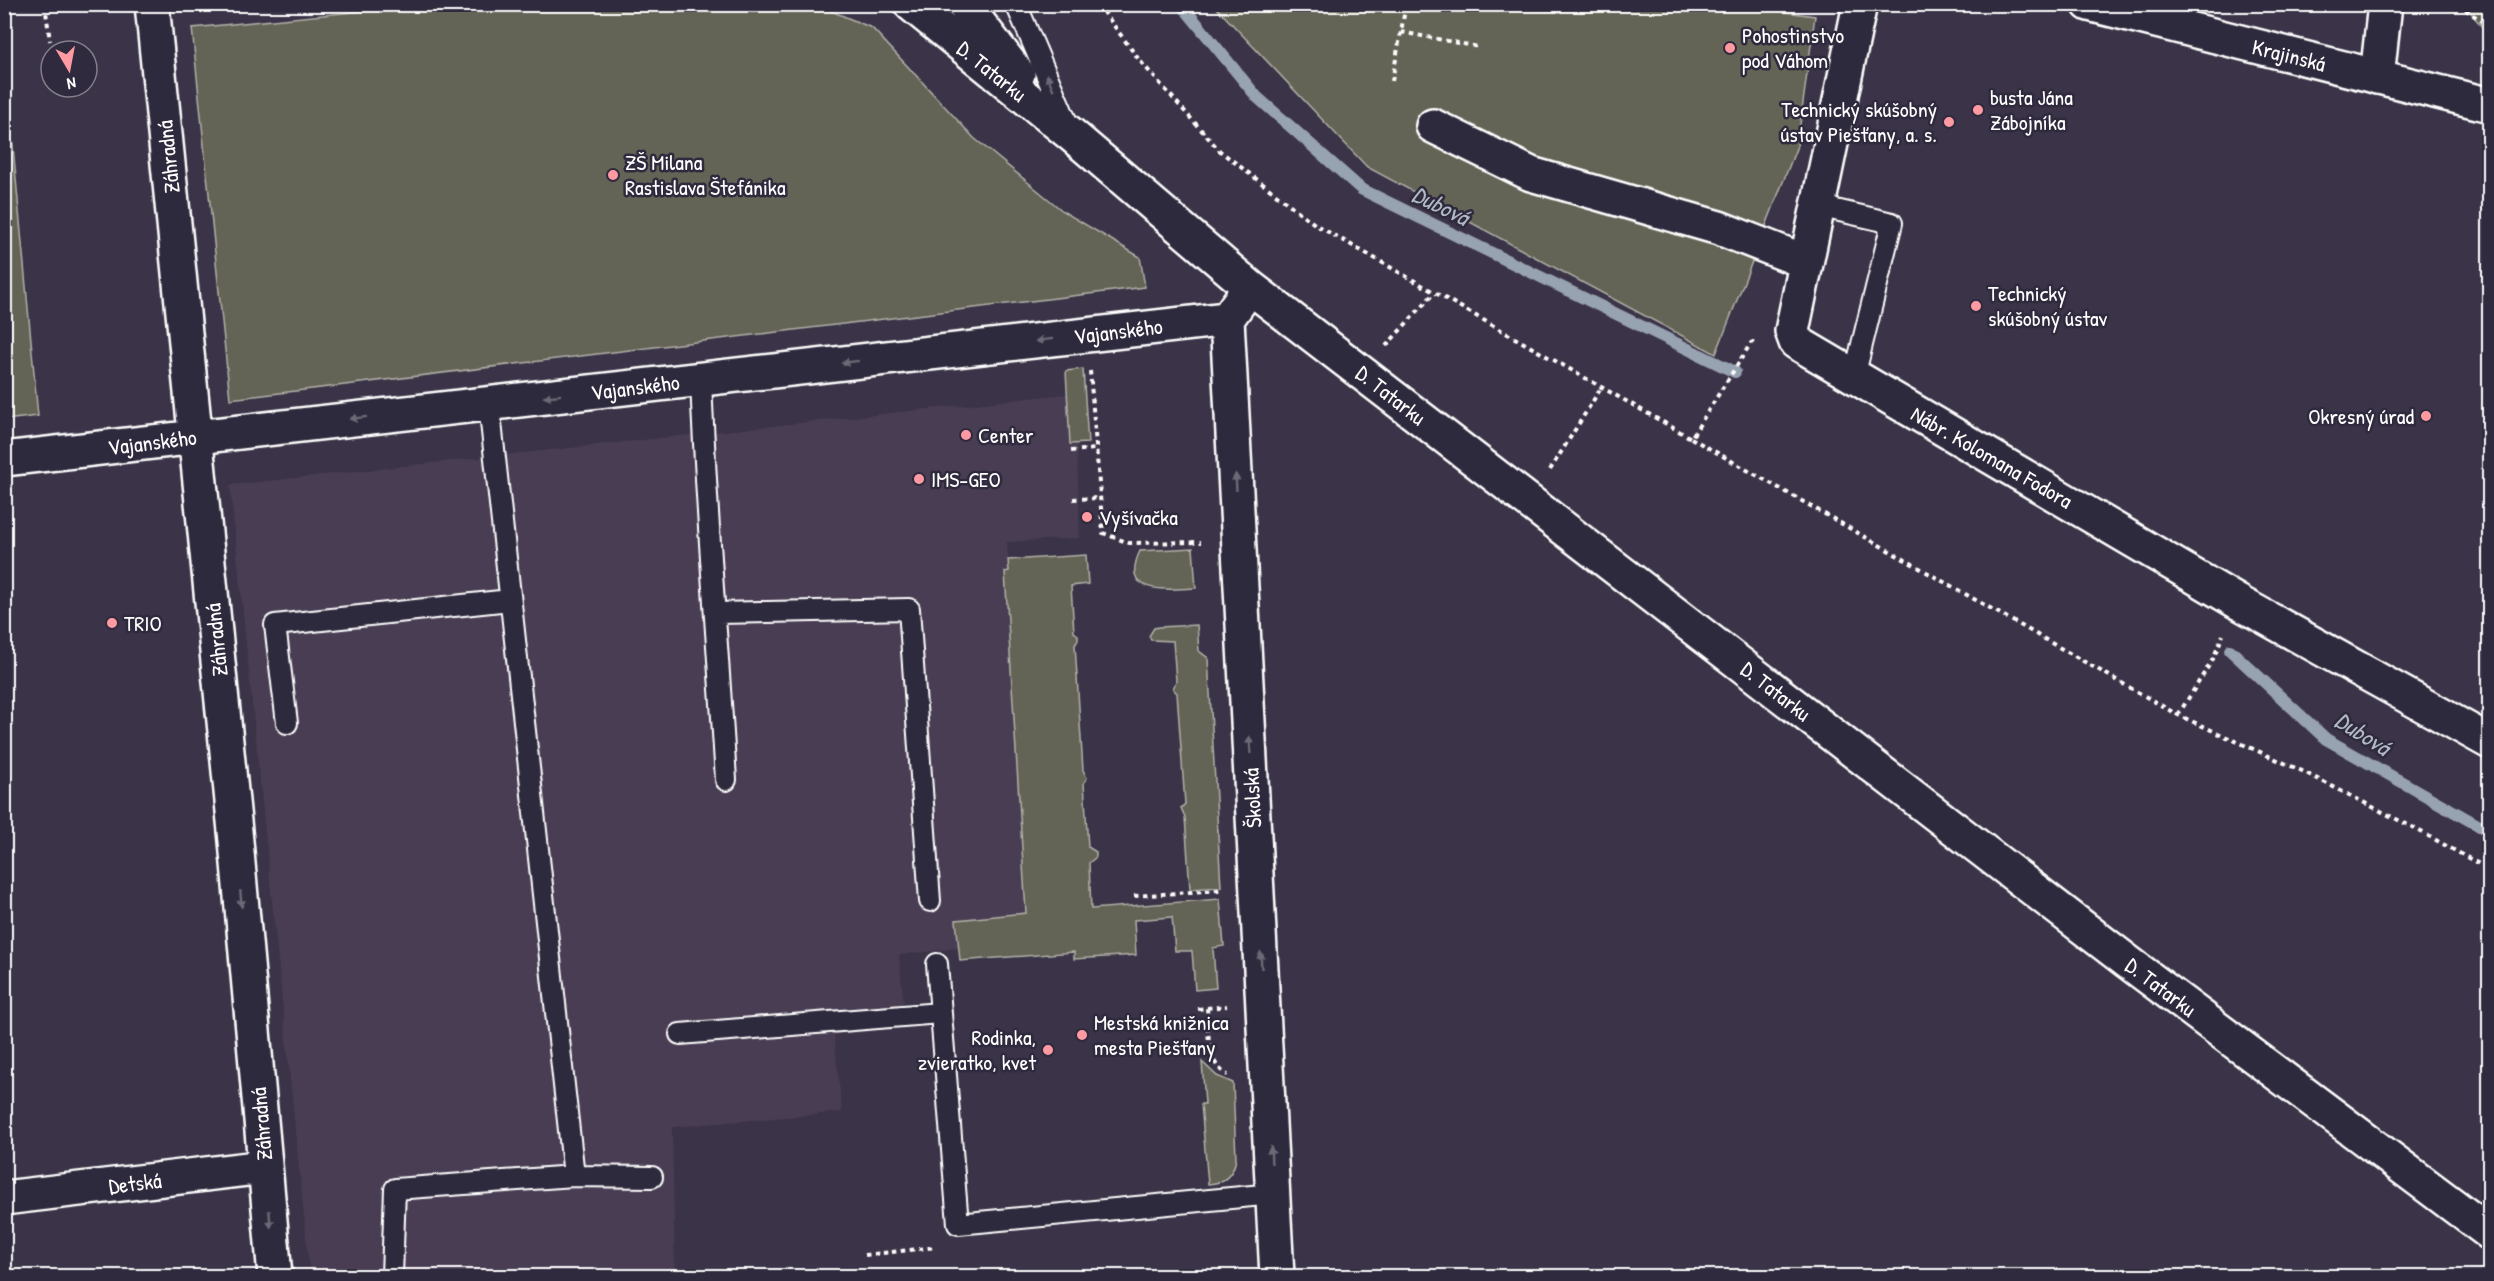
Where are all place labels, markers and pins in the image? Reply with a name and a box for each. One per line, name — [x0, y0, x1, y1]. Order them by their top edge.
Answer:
place label: Pohostinstvo pod Váhom — [1742, 20, 1844, 75]
marker: Pohostinstvo pod Váhom — [1723, 41, 1737, 55]
place label: busta Jána Zábojníka — [1990, 82, 2073, 137]
place label: Technický skúšobný ústav Piešťany, a. s. — [1780, 94, 1937, 149]
marker: busta Jána Zábojníka — [1971, 103, 1985, 117]
marker: Technický skúšobný ústav Piešťany, a. s. — [1942, 115, 1956, 129]
place label: ZŠ Milana Rastislava Štefánika — [625, 147, 786, 202]
marker: ZŠ Milana Rastislava Štefánika — [606, 168, 620, 182]
place label: Technický skúšobný ústav — [1988, 278, 2108, 333]
marker: Technický skúšobný ústav — [1969, 299, 1983, 313]
place label: Okresný úrad — [2308, 401, 2414, 431]
marker: Okresný úrad — [2419, 409, 2433, 423]
place label: Center — [978, 420, 1034, 450]
marker: Center — [959, 428, 973, 442]
place label: IMS-GEO — [931, 464, 1001, 494]
marker: IMS-GEO — [912, 472, 926, 486]
place label: Vyšívačka — [1099, 502, 1178, 532]
marker: Vyšívačka — [1080, 510, 1094, 524]
place label: TRIO — [124, 608, 162, 638]
marker: TRIO — [105, 616, 119, 630]
place label: Mestská knižnica mesta Piešťany — [1094, 1007, 1229, 1062]
place label: Rodinka, zvieratko, kvet — [918, 1022, 1036, 1077]
marker: Mestská knižnica mesta Piešťany — [1075, 1028, 1089, 1042]
marker: Rodinka, zvieratko, kvet — [1041, 1043, 1055, 1057]

